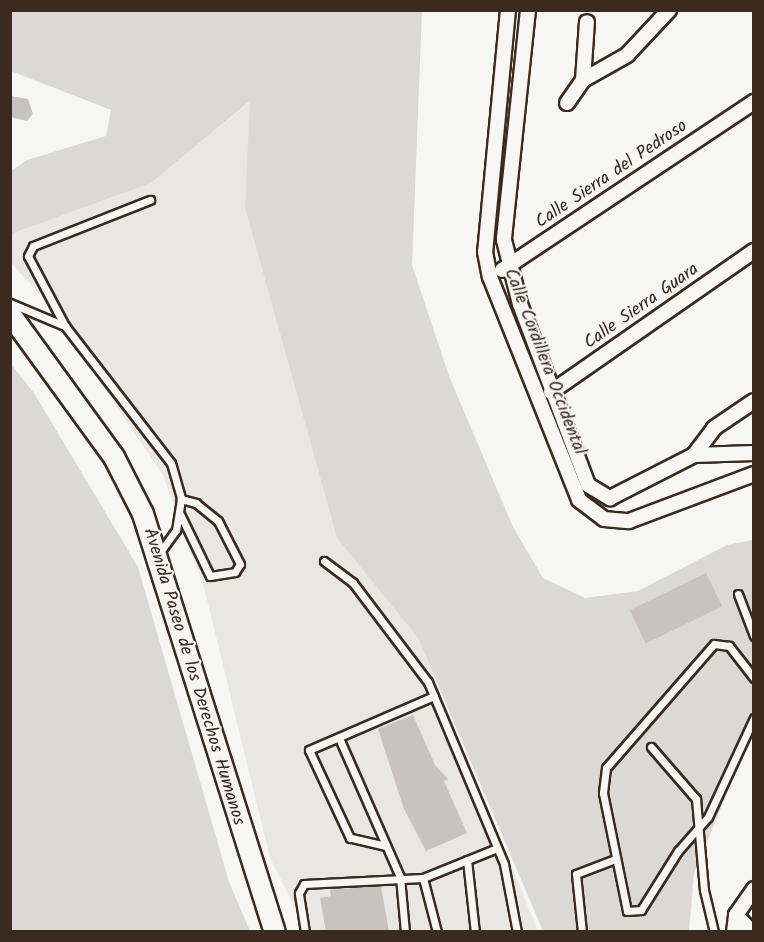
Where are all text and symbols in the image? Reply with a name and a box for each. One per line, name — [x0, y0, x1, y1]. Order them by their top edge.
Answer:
street label: Calle Sierra del Pedroso — [532, 116, 692, 234]
street label: Calle Sierra Guara — [580, 259, 704, 355]
street label: Calle Cordillera Occidental — [498, 266, 590, 458]
street label: Avenida Paseo de los Derechos Humanos — [137, 526, 249, 828]

